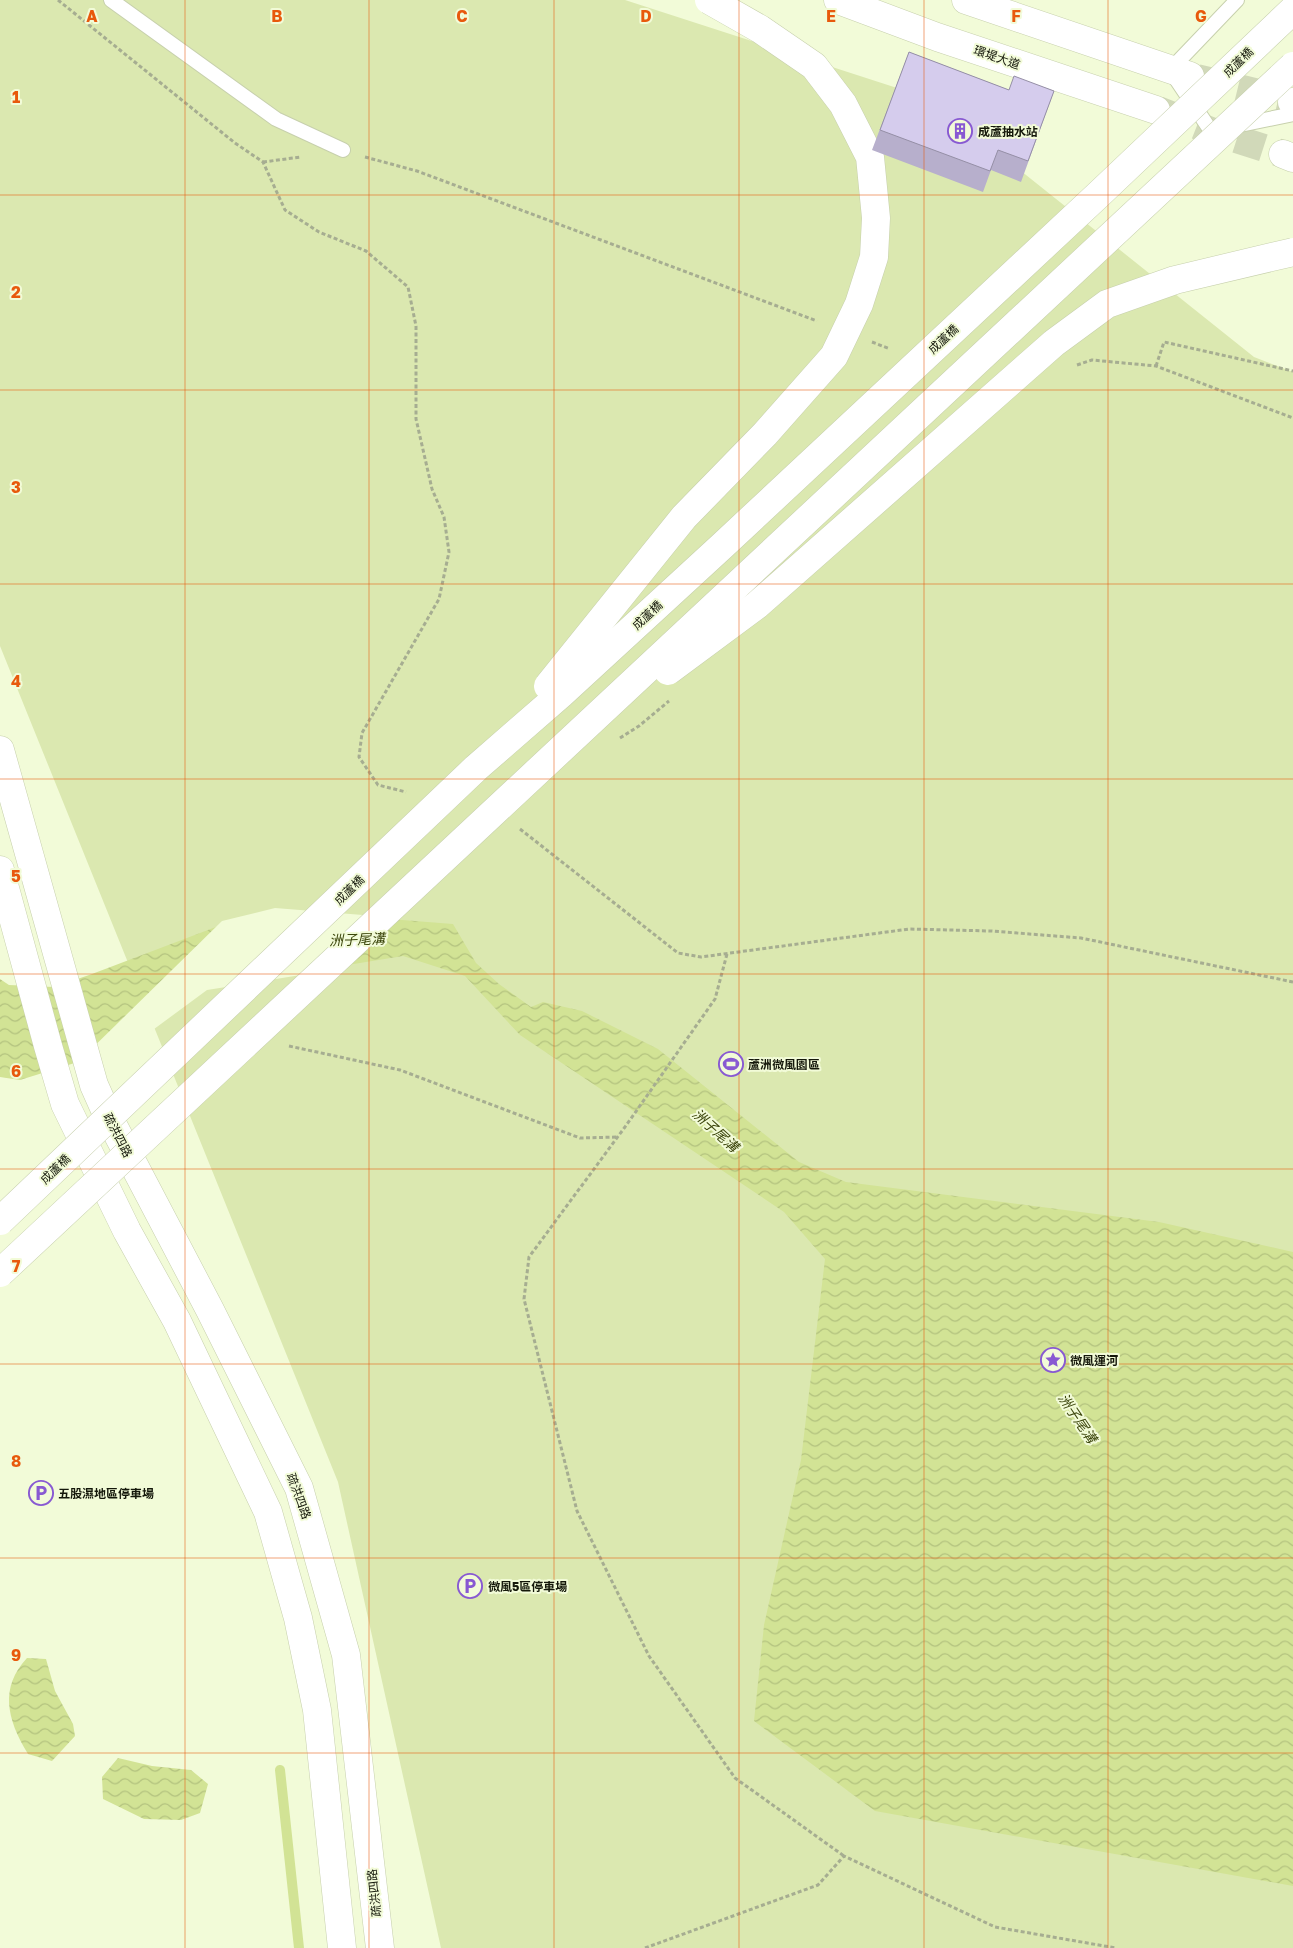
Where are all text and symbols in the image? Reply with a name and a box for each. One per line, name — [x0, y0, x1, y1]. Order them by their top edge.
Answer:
text: A — [86, 6, 98, 26]
text: B — [271, 6, 283, 26]
text: C — [456, 6, 468, 26]
text: D — [640, 6, 652, 26]
text: E — [826, 6, 836, 26]
text: F — [1011, 6, 1021, 26]
text: G — [1195, 6, 1207, 26]
street label: 環堤大道 — [972, 42, 1022, 72]
street label: 成蘆橋 — [1220, 44, 1256, 80]
text: 1 — [12, 87, 20, 107]
building icon: 成蘆抽水站 — [947, 118, 973, 144]
place label: 成蘆抽水站 — [978, 124, 1038, 139]
text: 2 — [11, 282, 21, 302]
street label: 成蘆橋 — [925, 321, 961, 357]
text: 3 — [11, 477, 21, 497]
street label: 成蘆橋 — [629, 597, 665, 633]
text: 4 — [11, 671, 21, 691]
text: 5 — [11, 866, 21, 886]
street label: 成蘆橋 — [331, 872, 367, 908]
water label: 洲子尾溝 — [329, 929, 387, 948]
sports icon: 蘆洲微風園區 — [718, 1051, 744, 1077]
place label: 蘆洲微風園區 — [748, 1057, 820, 1072]
text: 6 — [11, 1061, 21, 1081]
water label: 洲子尾溝 — [690, 1105, 744, 1156]
street label: 疏洪四路 — [100, 1110, 136, 1160]
street label: 成蘆橋 — [37, 1151, 73, 1187]
text: 7 — [12, 1256, 21, 1276]
place icon: 微風運河 — [1040, 1347, 1066, 1373]
place label: 微風運河 — [1070, 1353, 1118, 1368]
water label: 洲子尾溝 — [1055, 1390, 1102, 1448]
text: 8 — [11, 1451, 21, 1471]
street label: 疏洪四路 — [284, 1471, 314, 1521]
parking icon: 五股濕地區停車場 — [28, 1480, 54, 1506]
place label: 五股濕地區停車場 — [58, 1486, 154, 1501]
parking icon: 微風5區停車場 — [457, 1573, 483, 1599]
place label: 微風5區停車場 — [488, 1579, 567, 1594]
text: 9 — [11, 1645, 21, 1665]
street label: 疏洪四路 — [364, 1868, 384, 1918]

